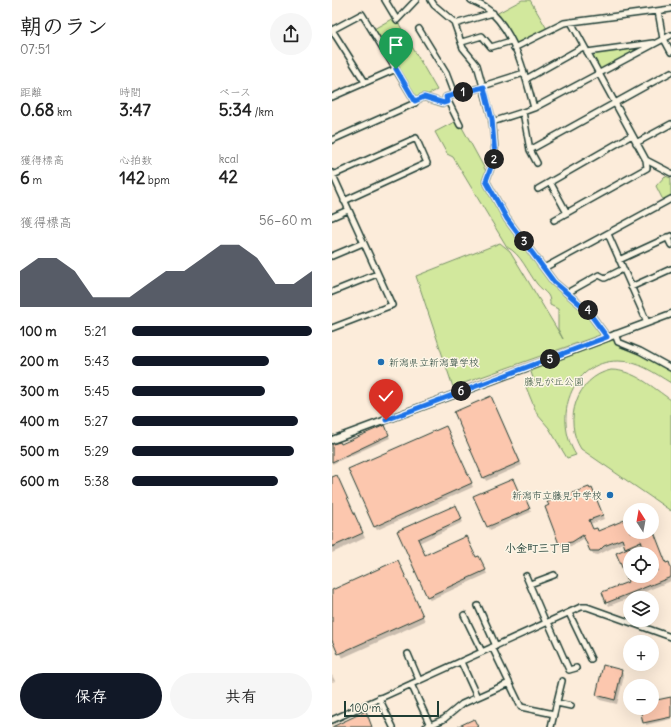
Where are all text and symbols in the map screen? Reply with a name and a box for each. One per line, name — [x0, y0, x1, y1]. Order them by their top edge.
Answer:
text: 朝のラン — [20, 12, 108, 40]
button: share — [270, 13, 312, 55]
pin — [379, 28, 413, 69]
icon: arrive — [385, 34, 407, 56]
text: 07:51 — [20, 41, 50, 58]
pin: 1 — [453, 82, 473, 102]
text: 距離 — [20, 85, 42, 99]
text: 時間 — [119, 85, 141, 99]
text: ペース — [219, 85, 251, 99]
text: 1 — [461, 85, 465, 99]
text: 0.68 — [20, 99, 54, 121]
text: 3:47 — [119, 99, 151, 121]
text: 5:34 — [219, 99, 252, 121]
text: km — [54, 105, 72, 119]
text: /km — [252, 105, 274, 119]
pin: 2 — [484, 149, 504, 169]
text: kcal — [219, 152, 238, 166]
text: 2 — [491, 152, 497, 166]
text: 獲得標高 — [20, 153, 64, 167]
text: 心拍数 — [119, 153, 152, 167]
text: 42 — [219, 166, 238, 188]
text: 6 — [20, 167, 30, 189]
text: 142 — [119, 167, 145, 189]
text: m — [30, 173, 42, 187]
text: bpm — [145, 173, 170, 187]
text: 56–60 m — [259, 212, 312, 229]
text: 獲得標高 — [20, 214, 72, 231]
pin: 3 — [514, 231, 534, 251]
text: 3 — [521, 234, 527, 248]
pin: 4 — [578, 300, 598, 320]
text: 4 — [585, 303, 591, 317]
text: 100 m — [20, 323, 57, 340]
text: 5:21 — [84, 323, 107, 340]
pin: 5 — [540, 349, 560, 369]
text: 5 — [547, 352, 553, 366]
text: 200 m — [20, 353, 59, 370]
text: 5:43 — [84, 353, 109, 370]
place label: 新潟県立新潟聾学校 — [389, 356, 479, 369]
marker: 新潟県立新潟聾学校 — [376, 357, 386, 367]
park label: 藤見が丘公園 — [524, 375, 584, 388]
pin — [369, 379, 403, 420]
pin: 6 — [451, 381, 471, 401]
text: 300 m — [20, 383, 59, 400]
text: 5:45 — [84, 383, 109, 400]
text: 6 — [458, 384, 464, 398]
icon: check — [375, 385, 397, 407]
text: 400 m — [20, 413, 59, 430]
text: 5:27 — [84, 413, 108, 430]
text: 500 m — [20, 443, 59, 460]
text: 5:29 — [84, 443, 109, 460]
text: 600 m — [20, 473, 59, 490]
text: 5:38 — [84, 473, 109, 490]
place label: 新潟市立藤見中学校 — [512, 489, 602, 502]
marker: 新潟市立藤見中学校 — [605, 490, 615, 500]
north arrow — [623, 503, 659, 539]
map controls — [623, 503, 659, 715]
district label: 小金町三丁目 — [505, 541, 571, 555]
button: locate — [623, 547, 659, 583]
button: layers — [623, 591, 659, 627]
button: + — [623, 635, 659, 671]
button: 保存 — [20, 673, 162, 719]
button: 共有 — [170, 673, 312, 719]
button: − — [623, 679, 659, 715]
scale bar — [344, 699, 439, 718]
text: 100 m — [350, 701, 381, 715]

